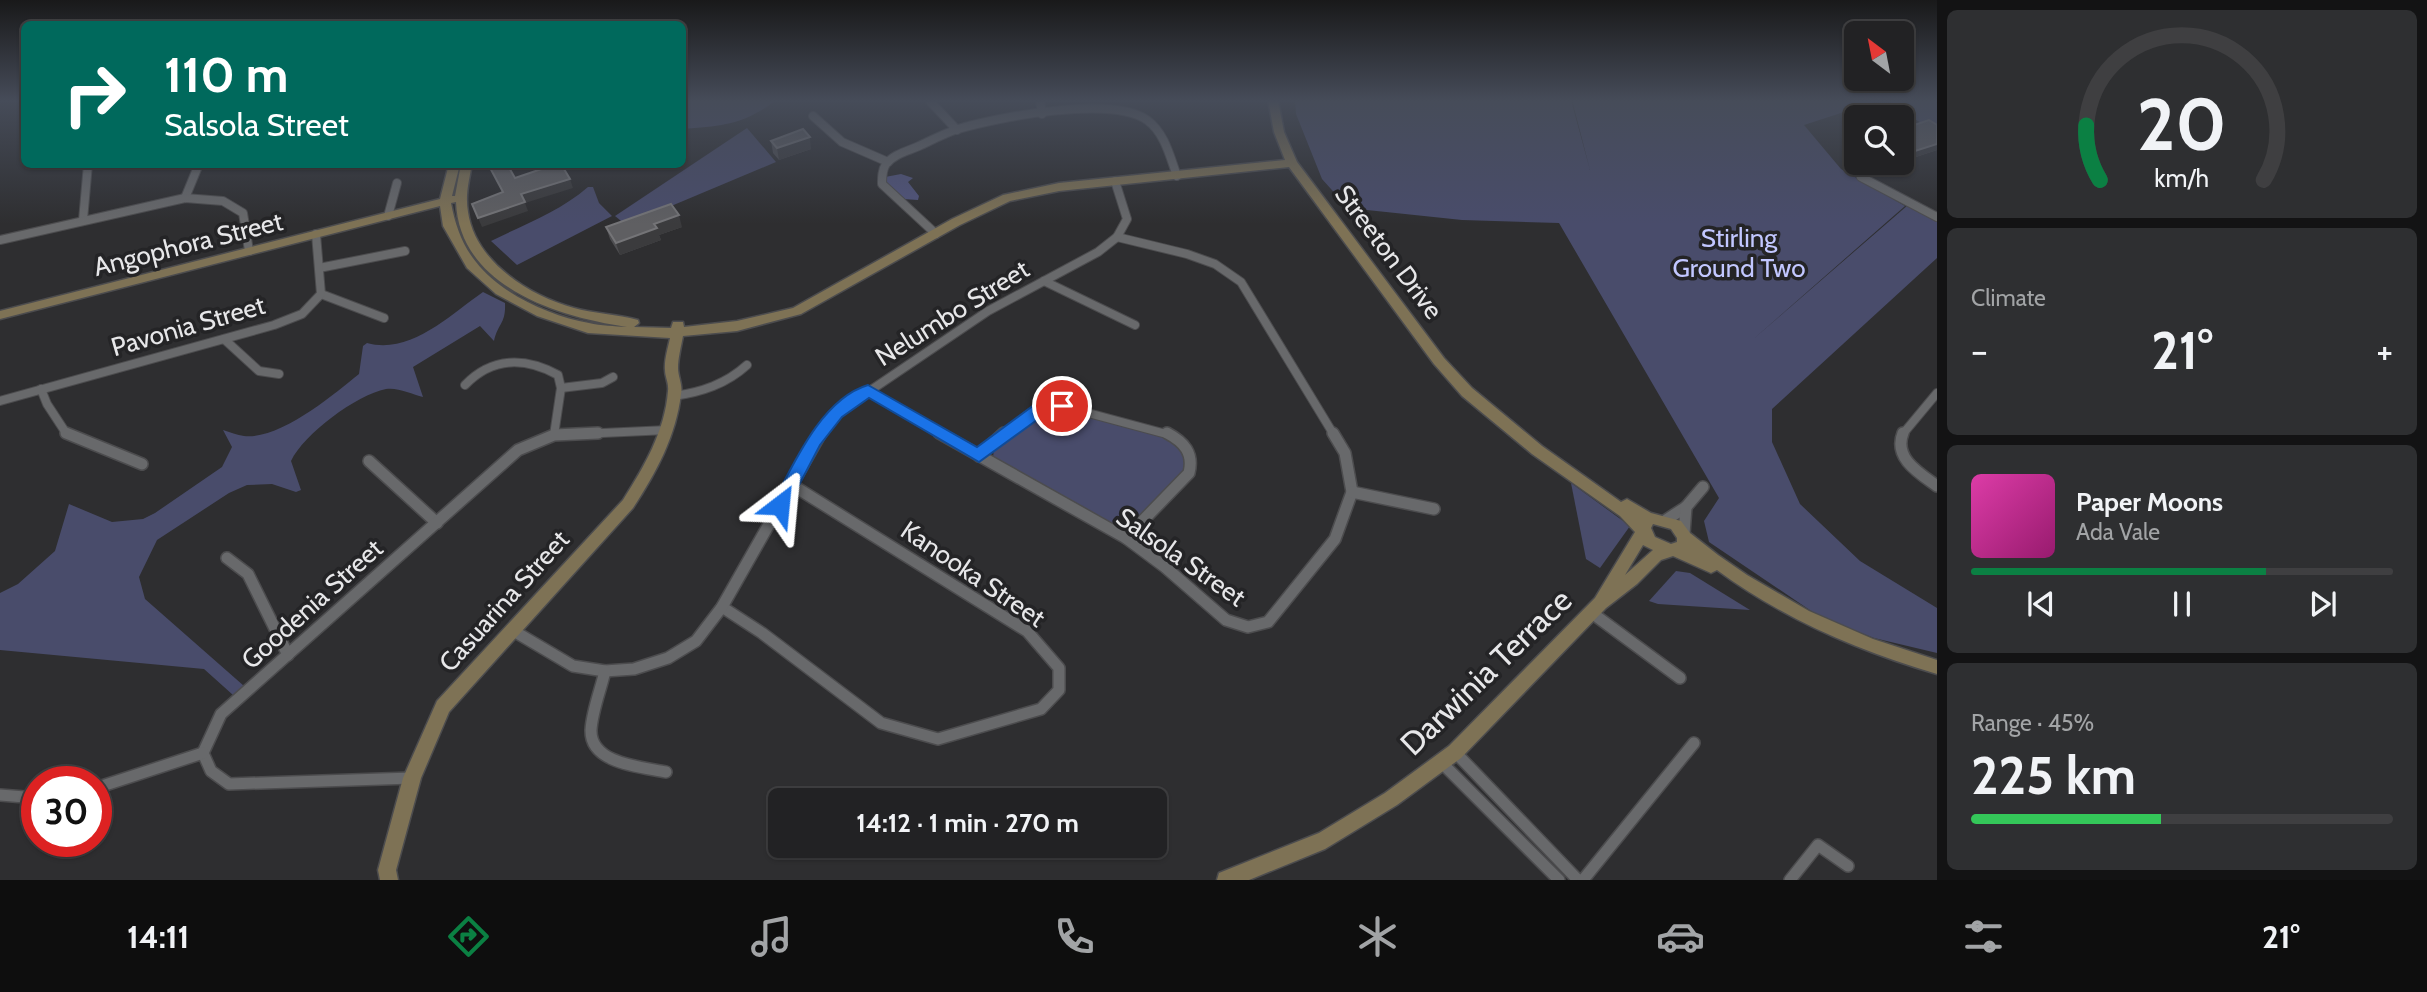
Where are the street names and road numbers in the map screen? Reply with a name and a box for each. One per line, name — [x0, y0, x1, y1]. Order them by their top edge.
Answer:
street label: Streeton Drive — [1328, 179, 1450, 325]
street label: Angophora Street — [90, 205, 286, 283]
street label: Nelumbo Street — [869, 253, 1035, 373]
street label: Pavonia Street — [107, 289, 269, 363]
street label: Salsola Street — [1110, 501, 1252, 613]
street label: Kanooka Street — [895, 514, 1051, 634]
street label: Casuarina Street — [432, 524, 576, 678]
street label: Goodenia Street — [235, 532, 389, 676]
street label: Darwinia Terrace — [1392, 580, 1579, 763]

